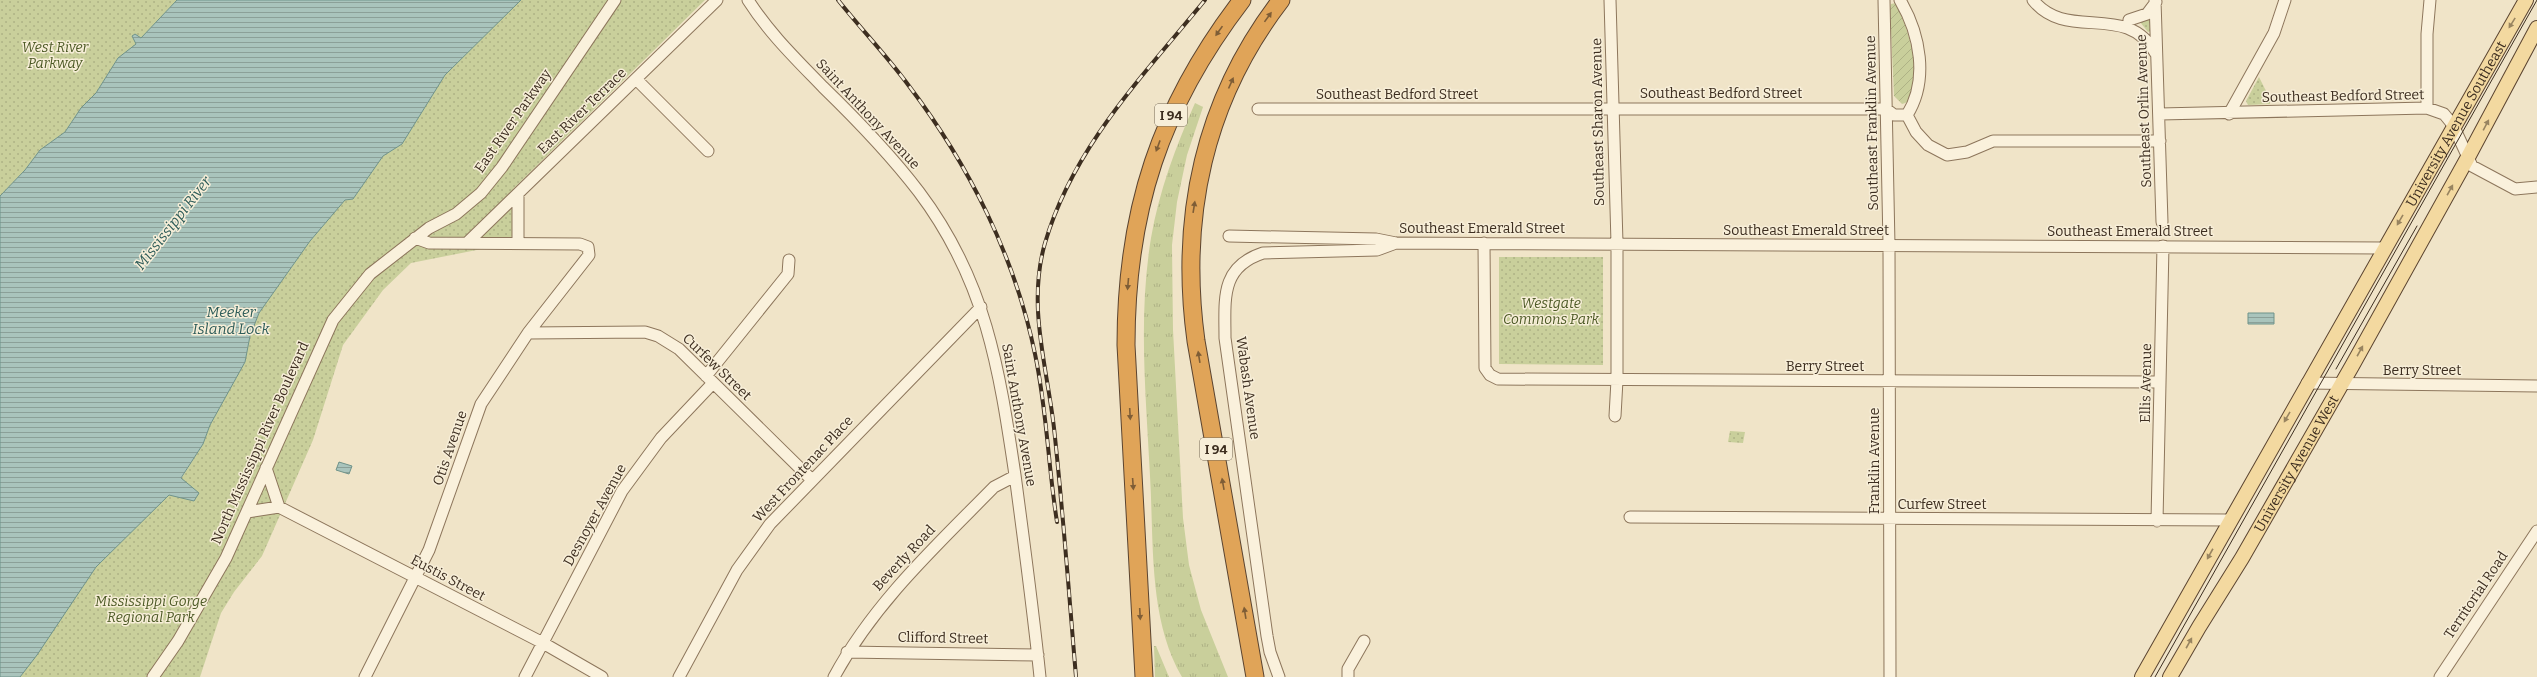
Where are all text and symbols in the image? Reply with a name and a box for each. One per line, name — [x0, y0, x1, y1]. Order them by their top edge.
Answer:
one-way arrow — [1264, 12, 1272, 23]
one-way arrow — [2508, 17, 2516, 28]
one-way arrow — [1215, 26, 1223, 37]
street label: Southeast Orlin Avenue — [2133, 34, 2155, 188]
street label: Southeast Franklin Avenue — [1862, 35, 1882, 211]
street label: Southeast Sharon Avenue — [1588, 38, 1608, 206]
street label: University Avenue Southeast — [2402, 38, 2510, 210]
park label: West River Parkway — [22, 39, 90, 72]
street label: Saint Anthony Avenue — [812, 55, 924, 173]
street label: East River Terrace — [534, 64, 630, 158]
street label: East River Parkway — [471, 66, 555, 176]
one-way arrow — [1228, 77, 1234, 89]
street label: Southeast Bedford Street — [1640, 85, 1802, 102]
street label: Southeast Bedford Street — [1316, 86, 1478, 103]
street label: Southeast Bedford Street — [2262, 86, 2424, 106]
road number: I 94 — [1155, 104, 1187, 126]
one-way arrow — [2483, 119, 2489, 131]
one-way arrow — [1155, 141, 1161, 153]
water label: Mississippi River — [131, 172, 216, 273]
one-way arrow — [2447, 184, 2454, 196]
one-way arrow — [1191, 201, 1197, 213]
one-way arrow — [2396, 214, 2403, 226]
street label: Southeast Emerald Street — [1399, 220, 1565, 237]
street label: Southeast Emerald Street — [1723, 222, 1889, 239]
street label: Southeast Emerald Street — [2047, 223, 2213, 240]
one-way arrow — [1124, 278, 1131, 290]
park label: Westgate Commons Park — [1503, 295, 1600, 328]
water label: Meeker Island Lock — [192, 303, 270, 338]
street label: Curfew Street — [679, 330, 755, 404]
street label: Wabash Avenue — [1232, 335, 1264, 441]
street label: North Mississippi River Boulevard — [208, 339, 312, 547]
street label: Saint Anthony Avenue — [998, 342, 1040, 488]
street label: Ellis Avenue — [2137, 343, 2155, 423]
one-way arrow — [2357, 345, 2364, 356]
one-way arrow — [1196, 351, 1202, 363]
street label: Berry Street — [1786, 358, 1864, 375]
street label: Berry Street — [2383, 362, 2461, 379]
street label: University Avenue West — [2250, 392, 2342, 535]
street label: Otis Avenue — [429, 408, 471, 488]
one-way arrow — [1126, 408, 1133, 420]
street label: Franklin Avenue — [1866, 408, 1883, 514]
one-way arrow — [2284, 411, 2291, 423]
street label: West Frontenac Place — [749, 412, 857, 526]
road number: I 94 — [1200, 438, 1232, 460]
street label: Desnoyer Avenue — [560, 461, 630, 569]
one-way arrow — [1130, 478, 1137, 490]
one-way arrow — [1220, 478, 1226, 491]
street label: Curfew Street — [1898, 496, 1986, 513]
street label: Beverly Road — [869, 522, 939, 594]
one-way arrow — [2207, 548, 2213, 560]
street label: Territorial Road — [2441, 548, 2511, 642]
street label: Eustis Street — [408, 551, 488, 605]
park label: Mississippi Gorge Regional Park — [95, 593, 207, 626]
one-way arrow — [1242, 606, 1248, 619]
one-way arrow — [1137, 608, 1144, 620]
street label: Clifford Street — [897, 629, 989, 647]
one-way arrow — [2186, 637, 2193, 649]

